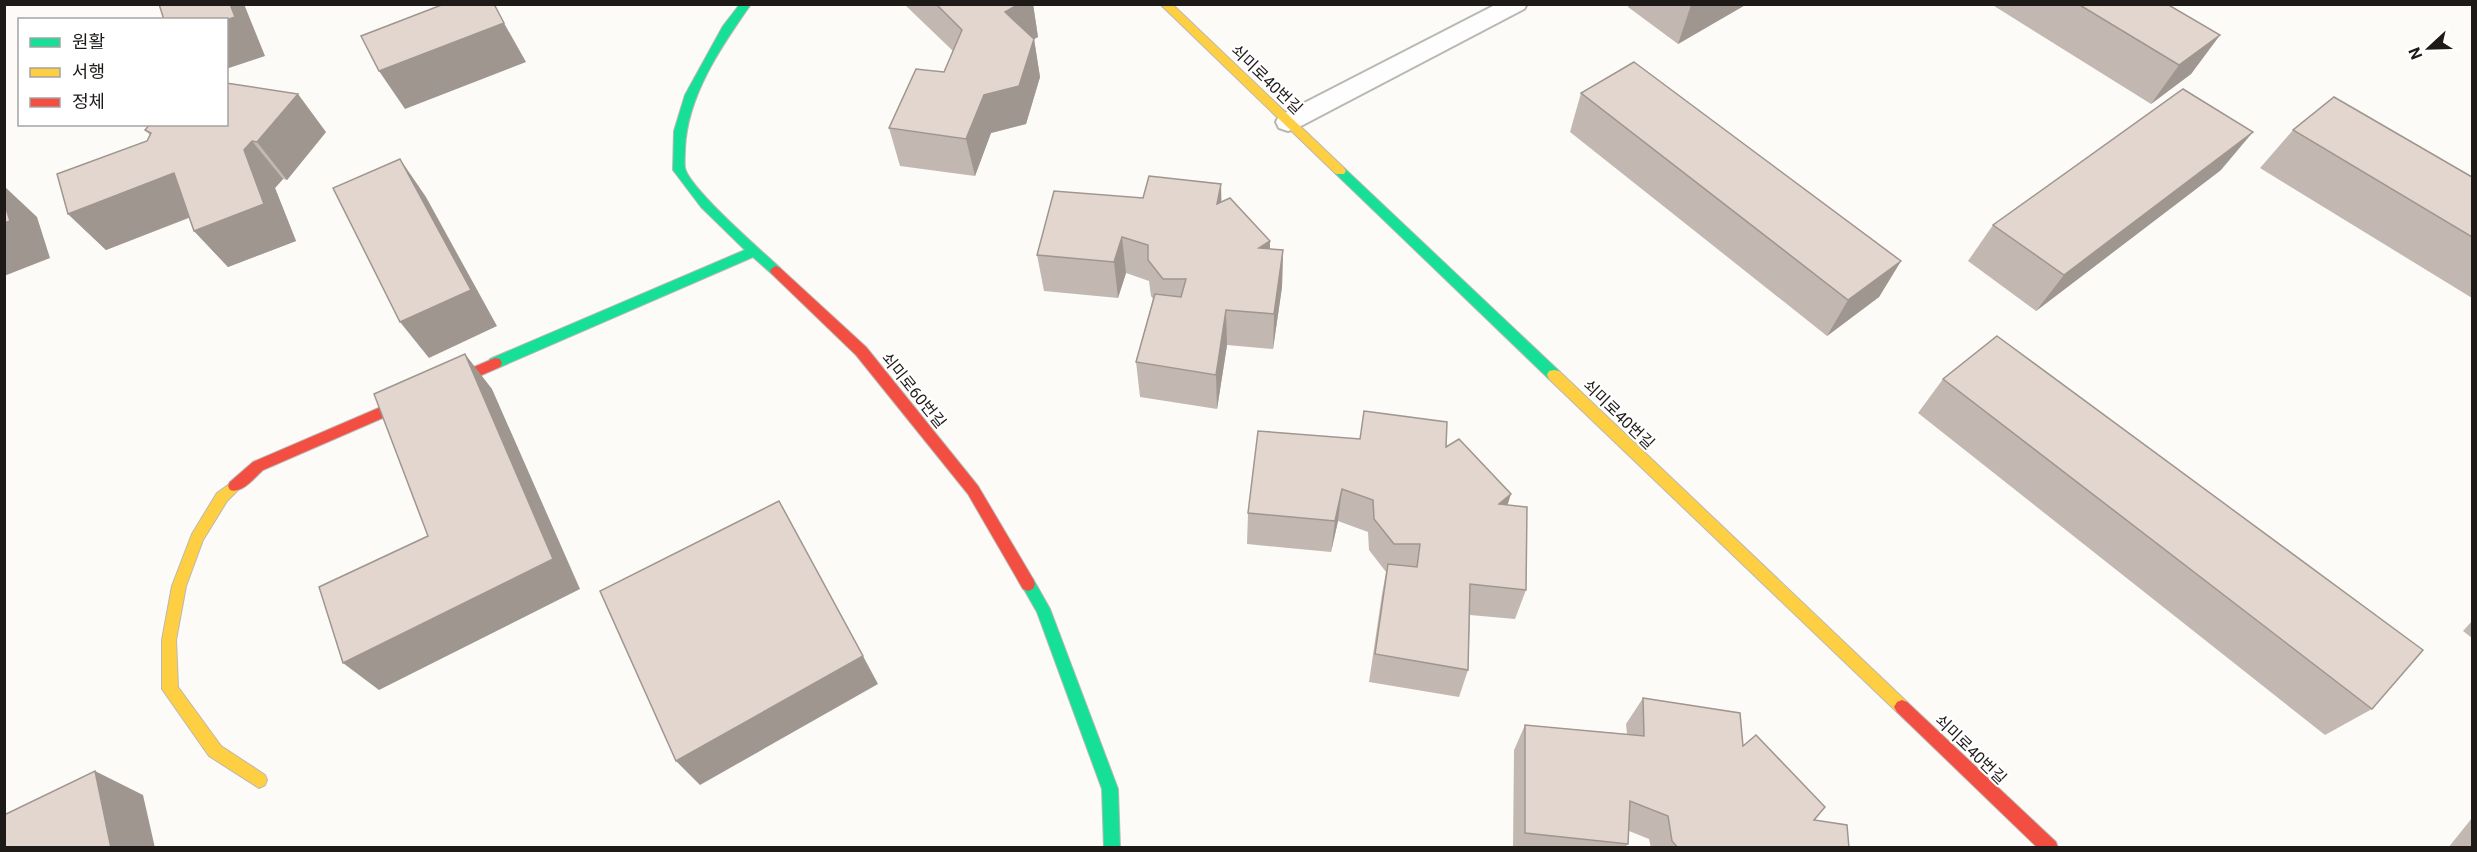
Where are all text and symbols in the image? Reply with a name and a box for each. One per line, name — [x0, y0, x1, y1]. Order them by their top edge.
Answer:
legend — [18, 18, 228, 126]
north arrow — [2399, 18, 2459, 78]
text: 원활 — [72, 31, 105, 52]
street label: 쇠미로40번길 — [1227, 41, 1306, 118]
text: N — [2405, 45, 2426, 62]
text: 서행 — [72, 61, 105, 82]
text: 정체 — [72, 91, 105, 112]
street label: 쇠미로60번길 — [877, 349, 950, 432]
street label: 쇠미로40번길 — [1579, 376, 1658, 453]
street label: 쇠미로40번길 — [1931, 711, 2010, 788]

